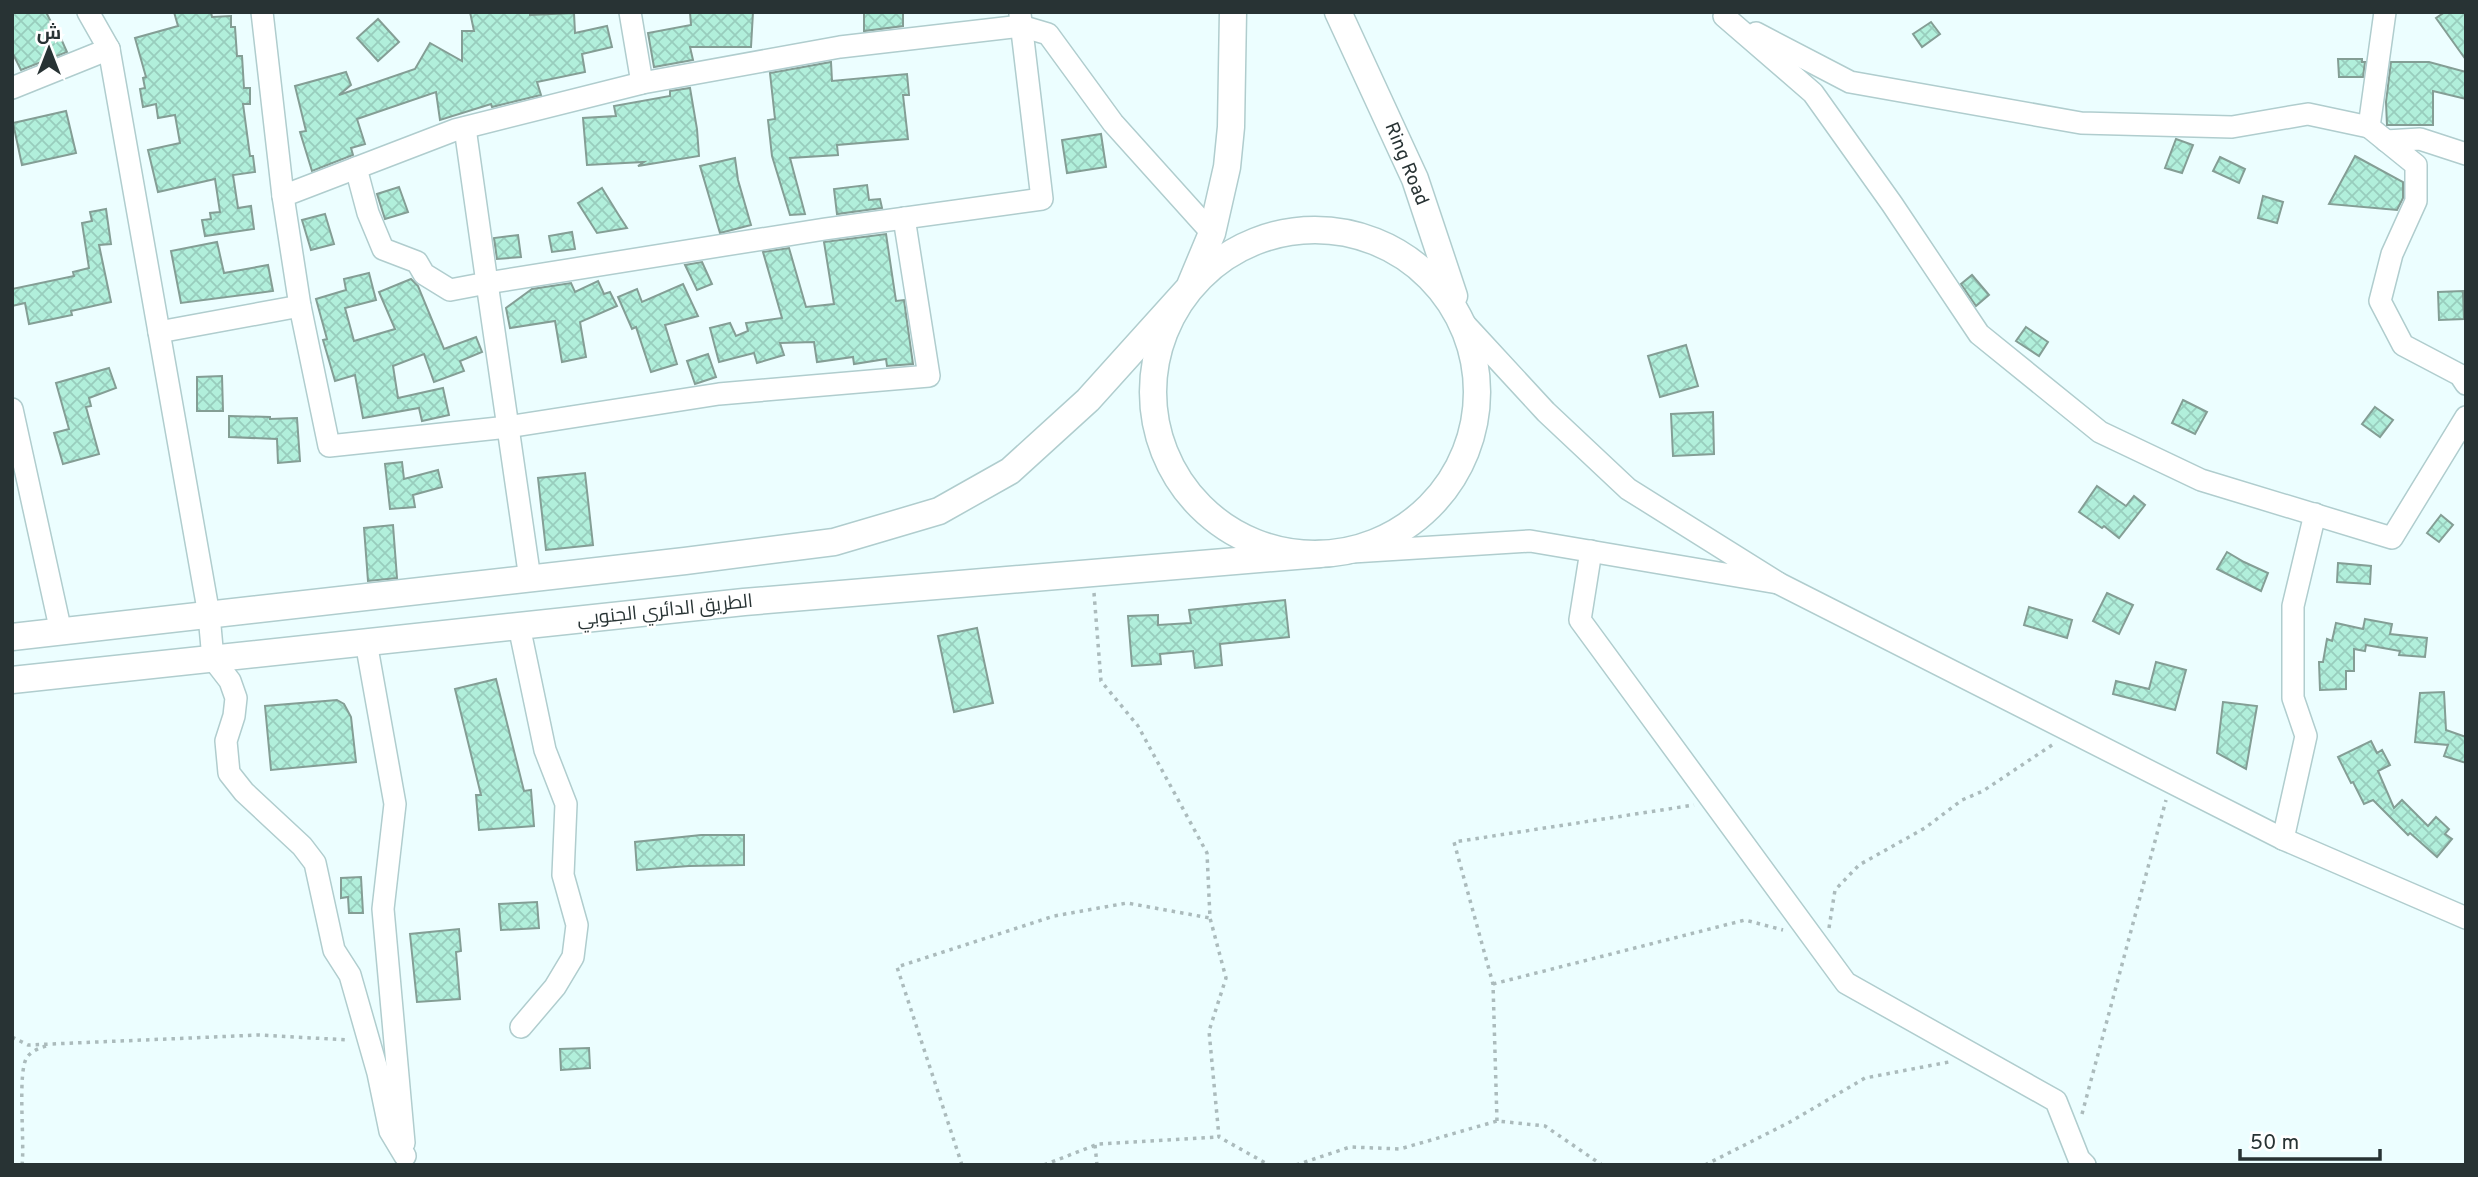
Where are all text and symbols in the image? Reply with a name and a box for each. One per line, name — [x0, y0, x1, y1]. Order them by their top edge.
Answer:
north arrow — [14, 14, 84, 84]
text: ش — [37, 22, 61, 46]
street label: Ring Road — [1378, 119, 1434, 209]
street label: الطريق الدائري الجنوبي — [576, 590, 754, 633]
scale bar — [2240, 1118, 2380, 1162]
text: 50 m — [2250, 1130, 2299, 1157]

